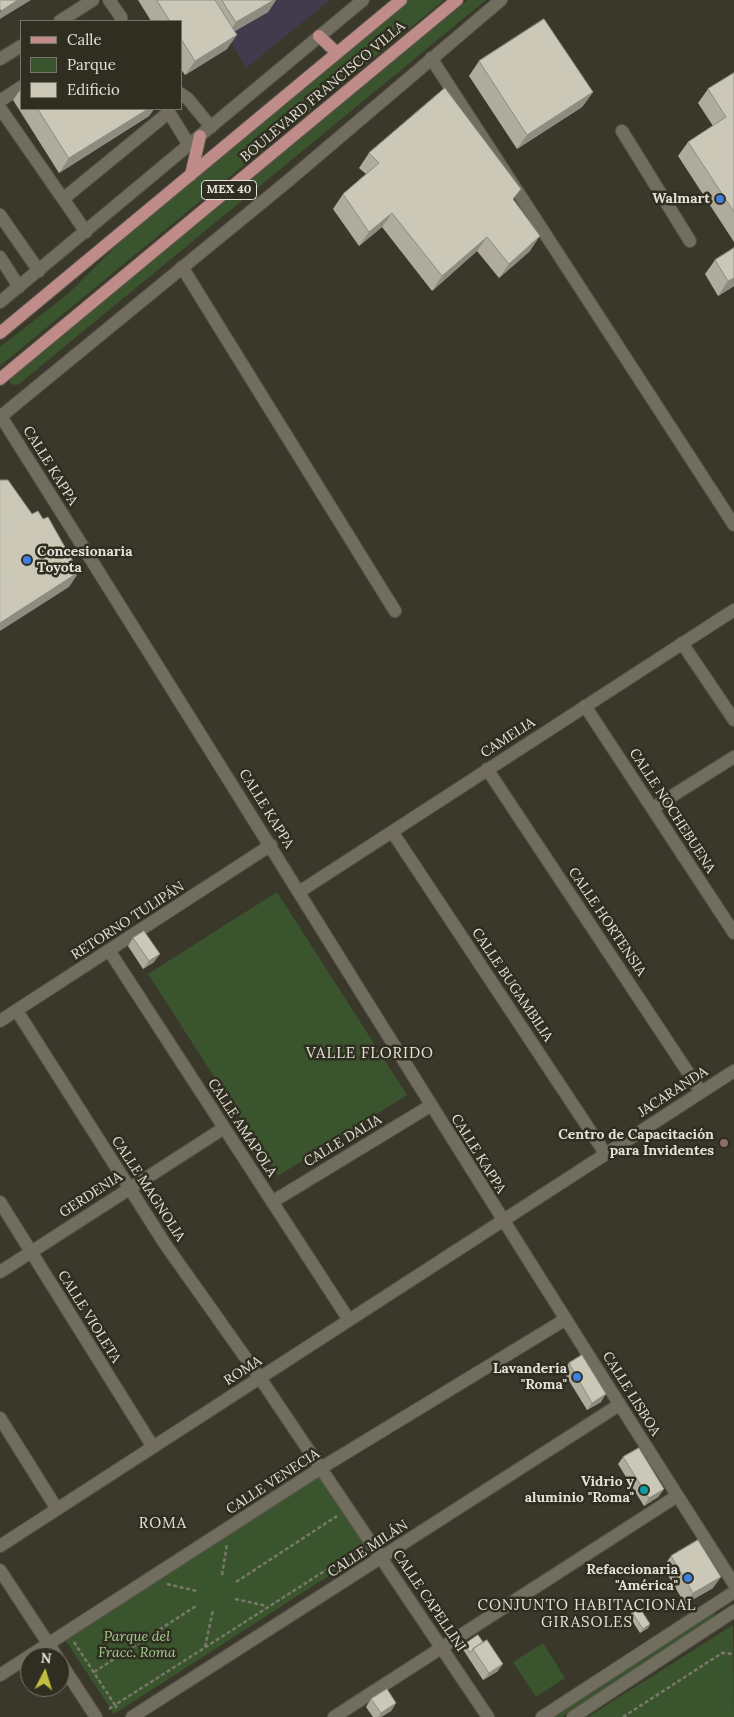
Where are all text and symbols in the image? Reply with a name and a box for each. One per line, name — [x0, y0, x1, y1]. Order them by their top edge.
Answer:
street label: BOULEVARD FRANCISCO VILLA — [237, 18, 409, 166]
legend — [20, 20, 182, 110]
text: Calle — [67, 30, 102, 49]
text: Parque — [67, 55, 116, 74]
text: Edificio — [67, 80, 120, 99]
road number: MEX 40 — [202, 180, 256, 200]
place label: Walmart — [652, 191, 710, 207]
marker: Walmart — [714, 193, 726, 205]
street label: CALLE KAPPA — [19, 423, 81, 509]
place label: Concesionaria Toyota — [37, 544, 132, 576]
marker: Concesionaria Toyota — [21, 554, 33, 566]
street label: CAMELIA — [478, 714, 538, 762]
street label: CALLE NOCHEBUENA — [625, 745, 719, 877]
street label: CALLE KAPPA — [235, 766, 297, 852]
street label: CALLE HORTENSIA — [564, 865, 650, 979]
street label: RETORNO TULIPÁN — [68, 878, 188, 964]
street label: CALLE BUGAMBILIA — [468, 925, 556, 1045]
district label: VALLE FLORIDO — [304, 1045, 436, 1063]
street label: JACARANDA — [635, 1063, 711, 1121]
street label: CALLE AMAPOLA — [204, 1076, 280, 1180]
street label: CALLE DALIA — [301, 1111, 385, 1171]
street label: CALLE KAPPA — [447, 1111, 509, 1197]
place label: Centro de Capacitación para Invidentes — [558, 1127, 714, 1160]
street label: CALLE MAGNOLIA — [108, 1133, 188, 1245]
marker: Centro de Capacitación para Invidentes — [718, 1137, 730, 1149]
street label: GERDENIA — [57, 1169, 125, 1221]
street label: CALLE VIOLETA — [54, 1268, 124, 1366]
street label: CALLE LISBOA — [598, 1349, 664, 1439]
street label: ROMA — [221, 1353, 265, 1389]
place label: Lavandería "Roma" — [493, 1361, 567, 1394]
marker: Lavandería "Roma" — [571, 1371, 583, 1383]
street label: CALLE VENECIA — [223, 1446, 323, 1518]
place label: Vidrio y aluminio "Roma" — [525, 1474, 634, 1506]
marker: Vidrio y aluminio "Roma" — [638, 1484, 650, 1496]
district label: ROMA — [138, 1515, 188, 1533]
street label: CALLE MILÁN — [325, 1517, 411, 1581]
street label: CALLE CAPELLINI — [389, 1547, 469, 1655]
place label: Refaccionaria "América" — [586, 1562, 678, 1594]
marker: Refaccionaria "América" — [682, 1572, 694, 1584]
district label: CONJUNTO HABITACIONAL GIRASOLES — [475, 1597, 699, 1632]
park label: Parque del Fracc. Roma — [98, 1629, 176, 1661]
north arrow — [20, 1647, 70, 1697]
text: N — [40, 1649, 52, 1667]

